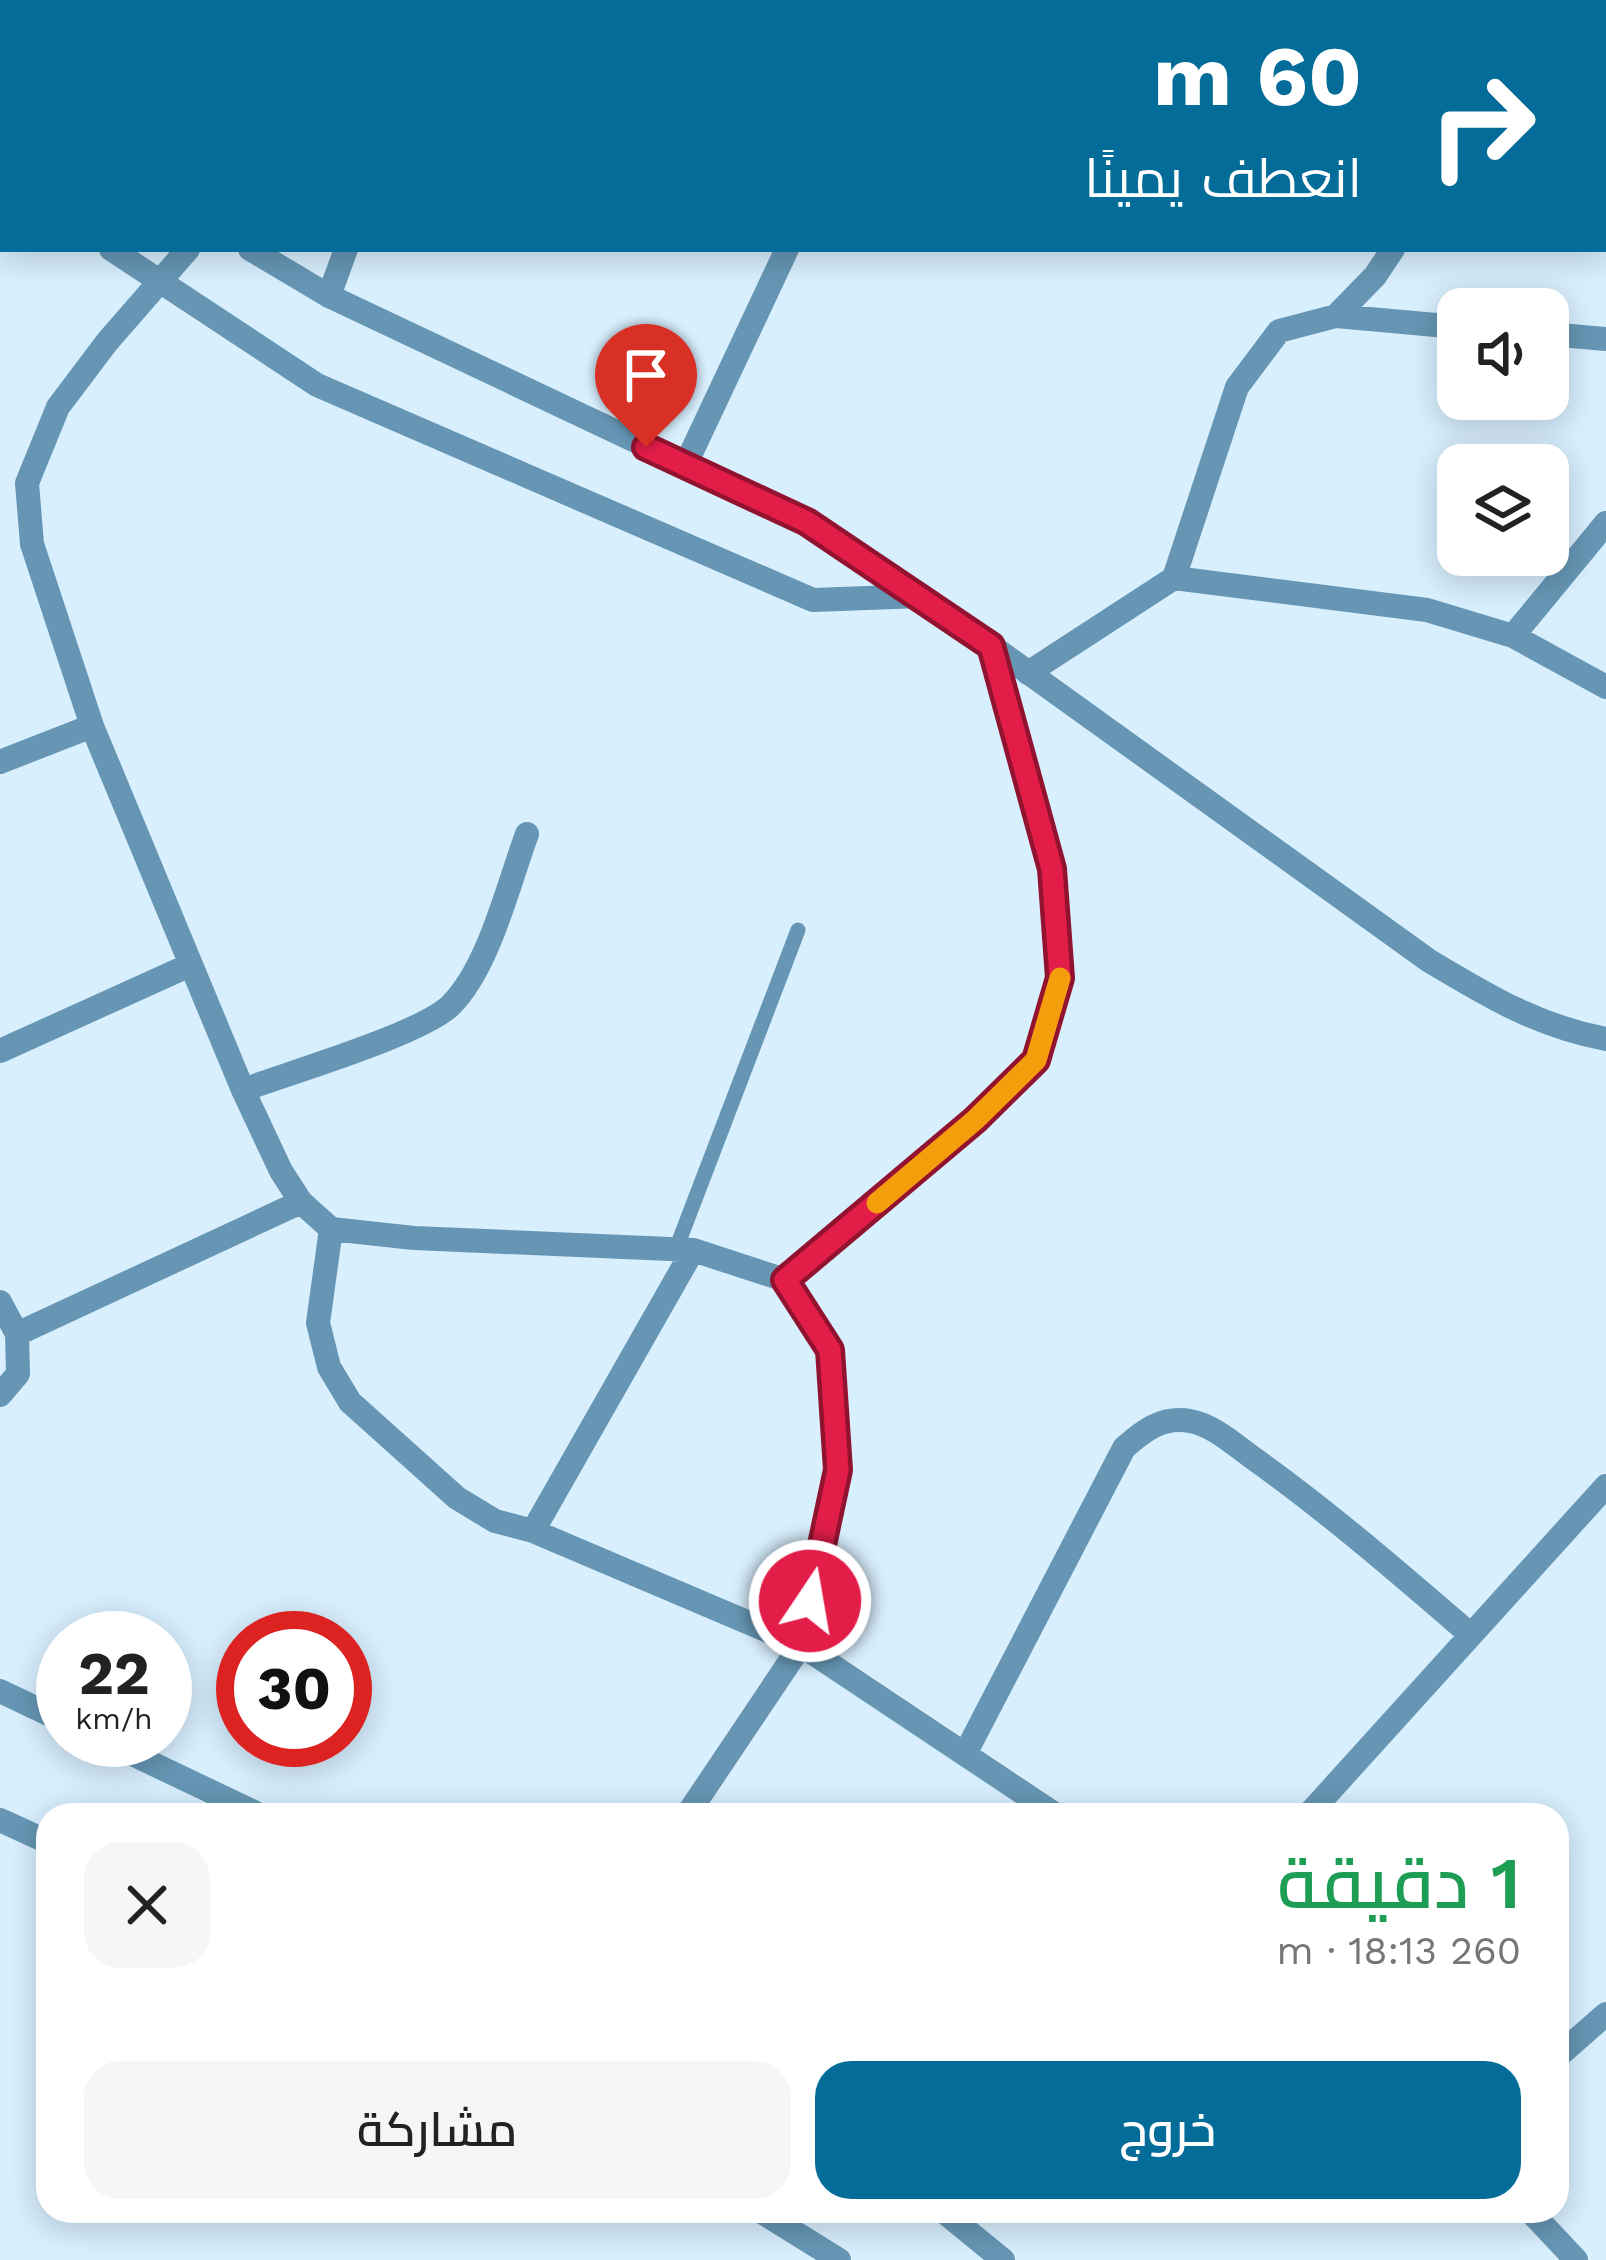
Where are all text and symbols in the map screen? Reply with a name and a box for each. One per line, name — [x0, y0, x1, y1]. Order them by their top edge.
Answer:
text: 60 m — [1153, 27, 1362, 125]
icon: right — [1404, 48, 1560, 204]
text: انعطف يمينًا — [1084, 147, 1362, 210]
map controls — [1437, 288, 1569, 576]
button: sound — [1437, 288, 1569, 420]
pin — [595, 324, 697, 447]
icon: arrive — [613, 342, 679, 408]
button: layers — [1437, 444, 1569, 576]
position arrow — [747, 1538, 873, 1664]
speed limit sign: 30 — [216, 1611, 372, 1767]
text: 22 — [78, 1638, 150, 1709]
text: km/h — [75, 1701, 153, 1736]
text: 1 دقيقة — [1277, 1841, 1521, 1925]
button: close — [84, 1842, 210, 1968]
text: 260 m · 18:13 — [1276, 1928, 1521, 1973]
button: مشاركة — [84, 2061, 791, 2199]
button: خروج — [815, 2061, 1521, 2199]

